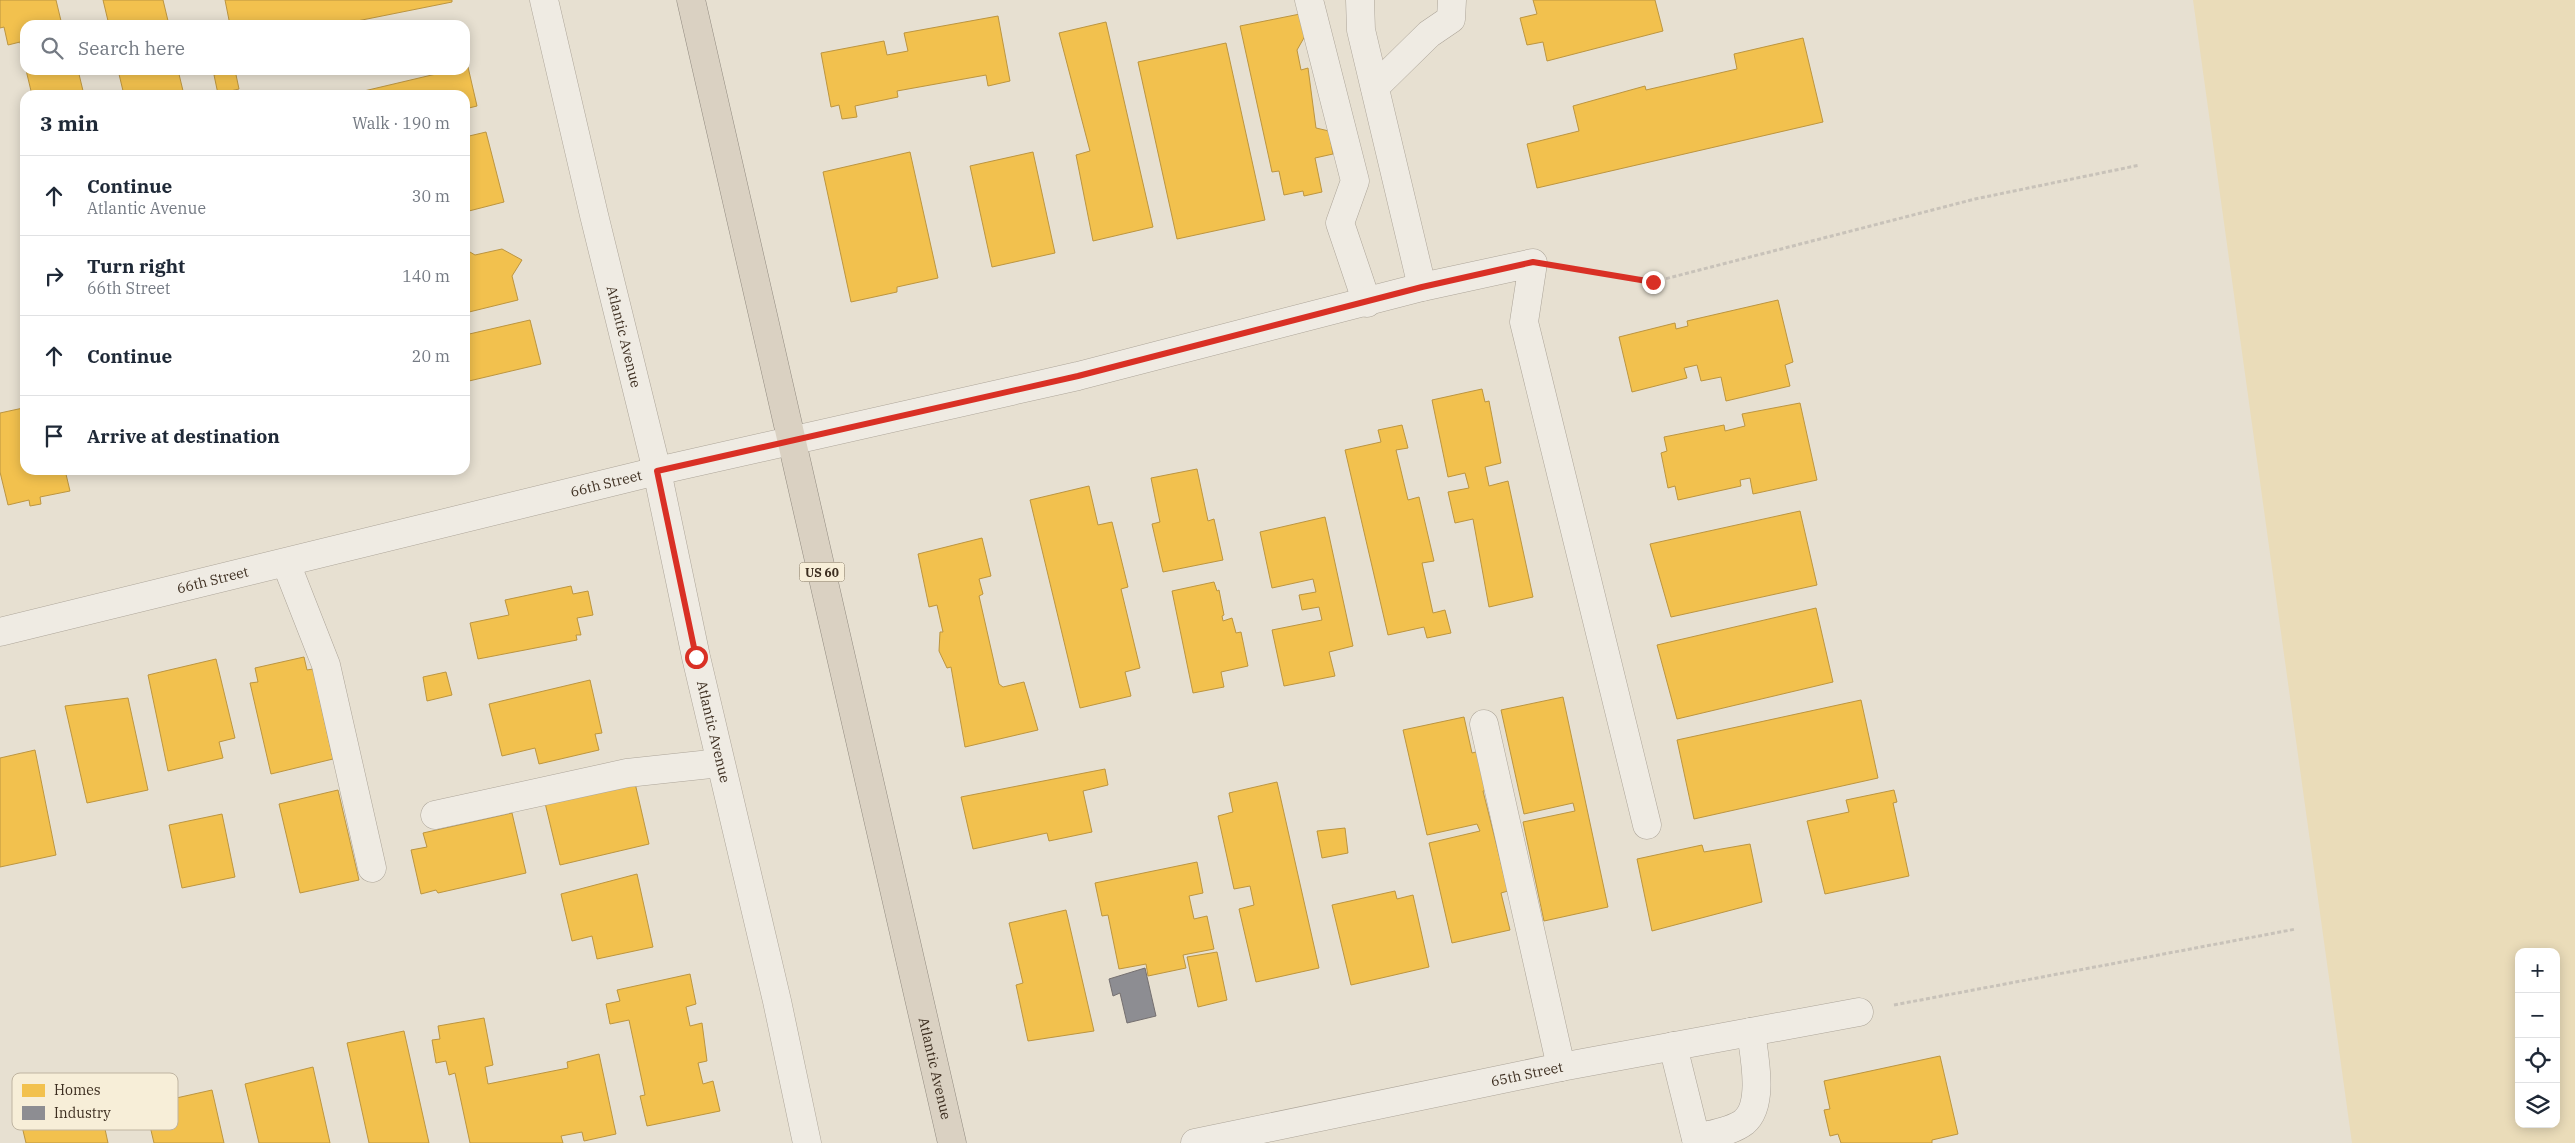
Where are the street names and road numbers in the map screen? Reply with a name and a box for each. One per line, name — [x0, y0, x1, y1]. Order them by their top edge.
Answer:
street label: Atlantic Avenue — [603, 284, 645, 389]
street label: 66th Street — [568, 466, 644, 501]
street label: 66th Street — [175, 562, 250, 597]
road number: US 60 — [800, 562, 844, 582]
street label: Atlantic Avenue — [693, 679, 734, 784]
street label: Atlantic Avenue — [915, 1016, 955, 1121]
street label: 65th Street — [1489, 1058, 1565, 1090]

